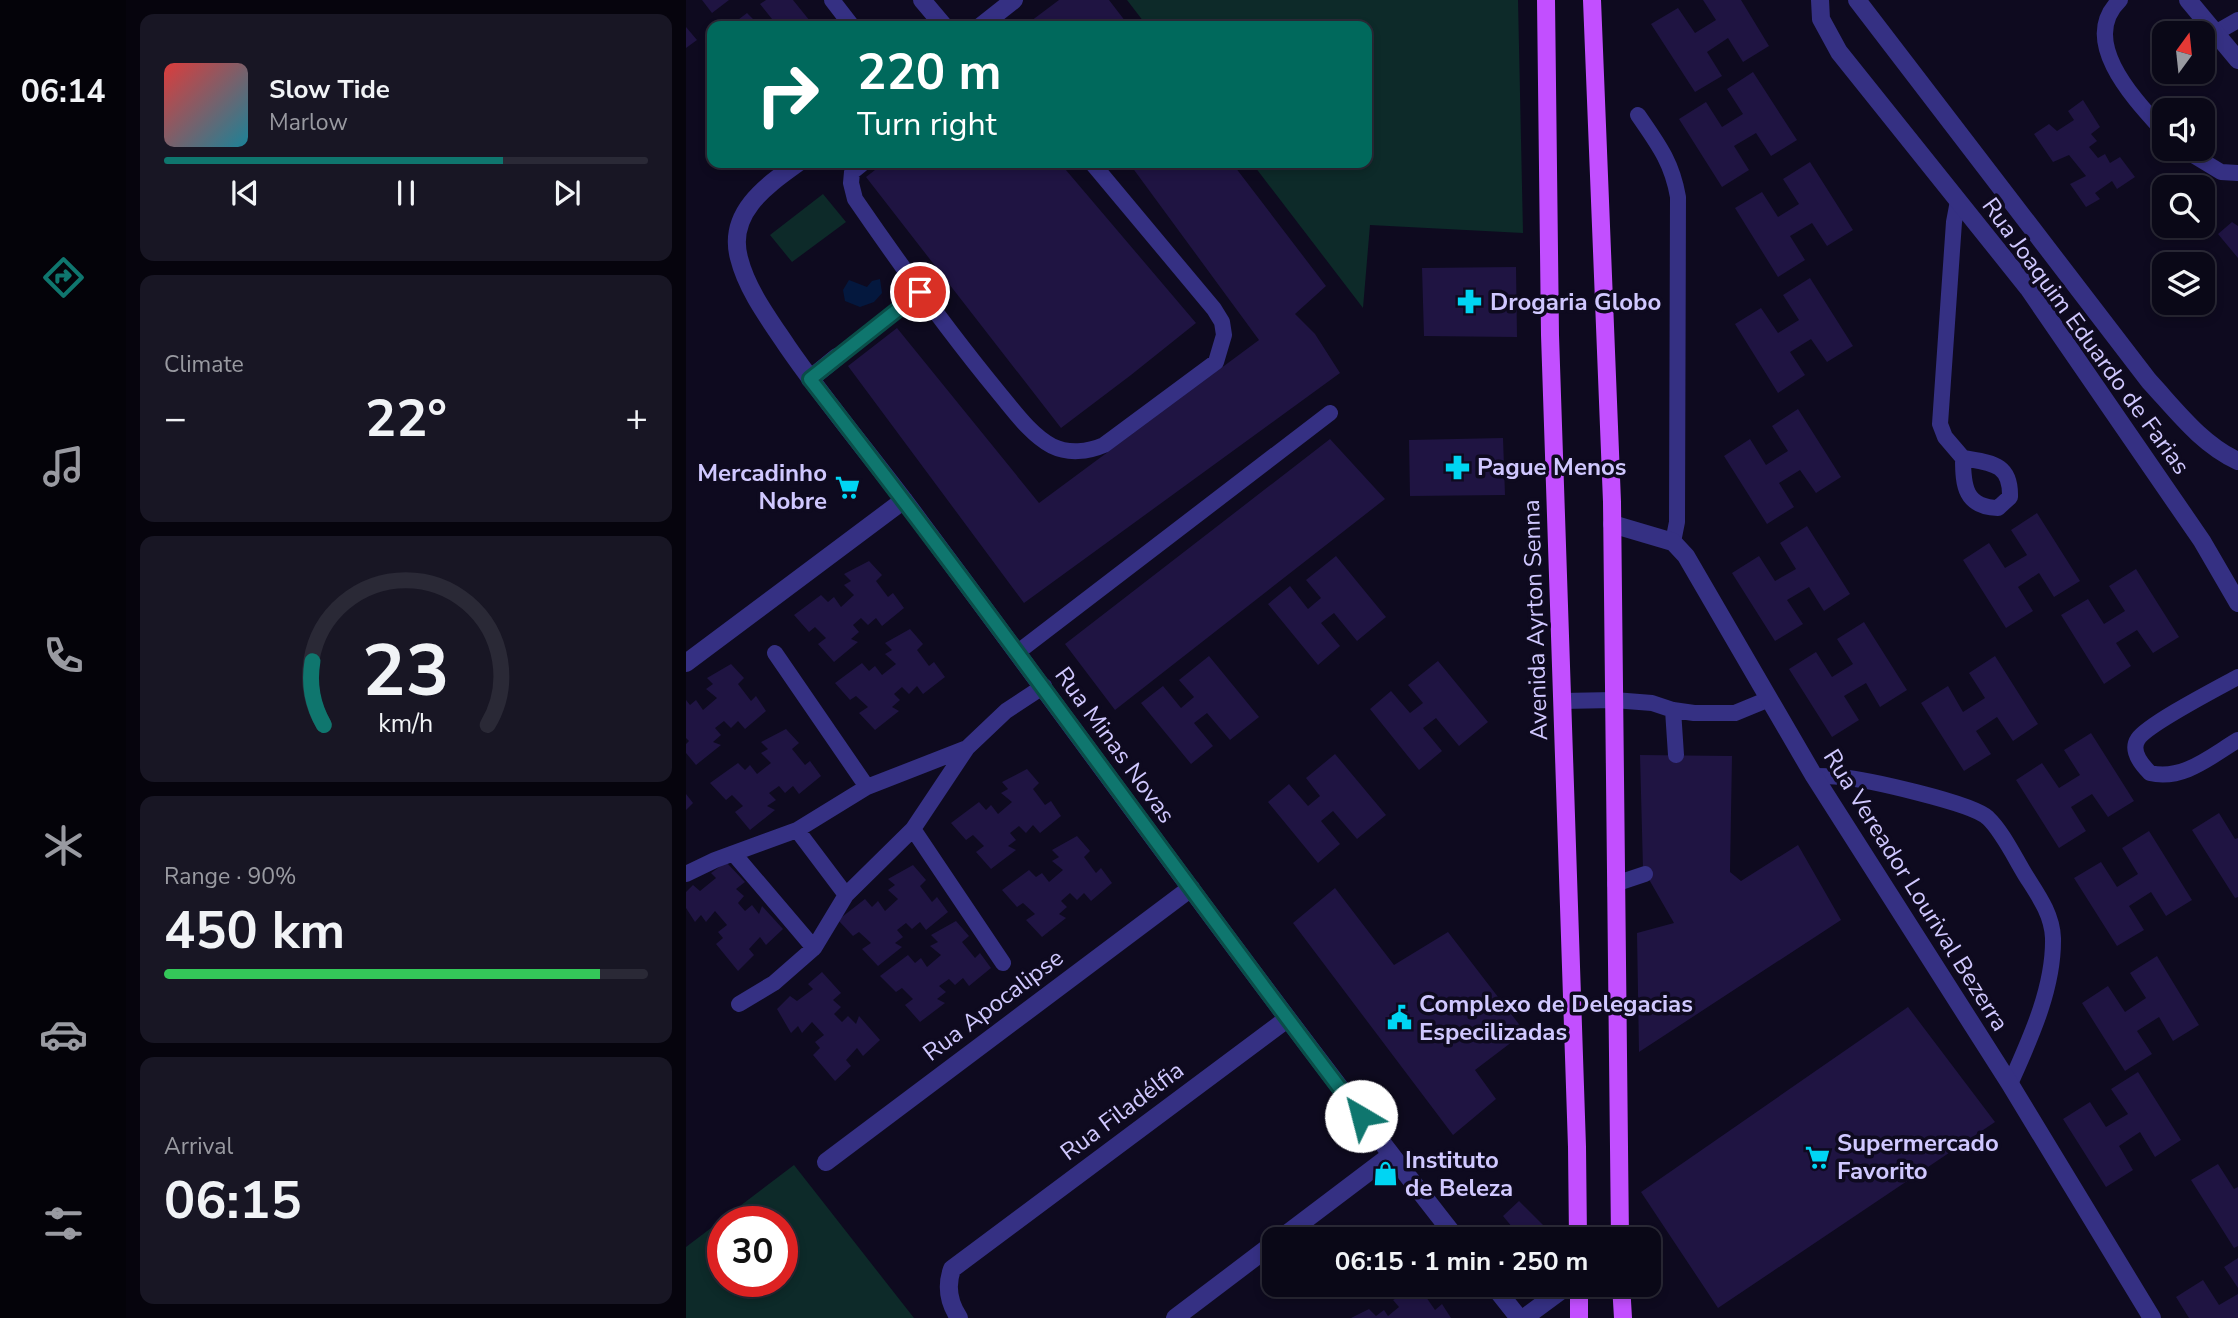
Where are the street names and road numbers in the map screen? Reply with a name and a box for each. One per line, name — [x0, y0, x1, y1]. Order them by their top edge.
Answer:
street label: Rua Joaquim Eduardo de Farias — [1975, 191, 2197, 481]
street label: Avenida Ayrton Senna — [1515, 499, 1555, 741]
street label: Rua Minas Novas — [1047, 660, 1183, 830]
street label: Rua Vereador Lourival Bezerra — [1816, 743, 2016, 1037]
street label: Rua Apocalipse — [916, 942, 1070, 1068]
street label: Rua Filadélfia — [1054, 1054, 1190, 1168]

